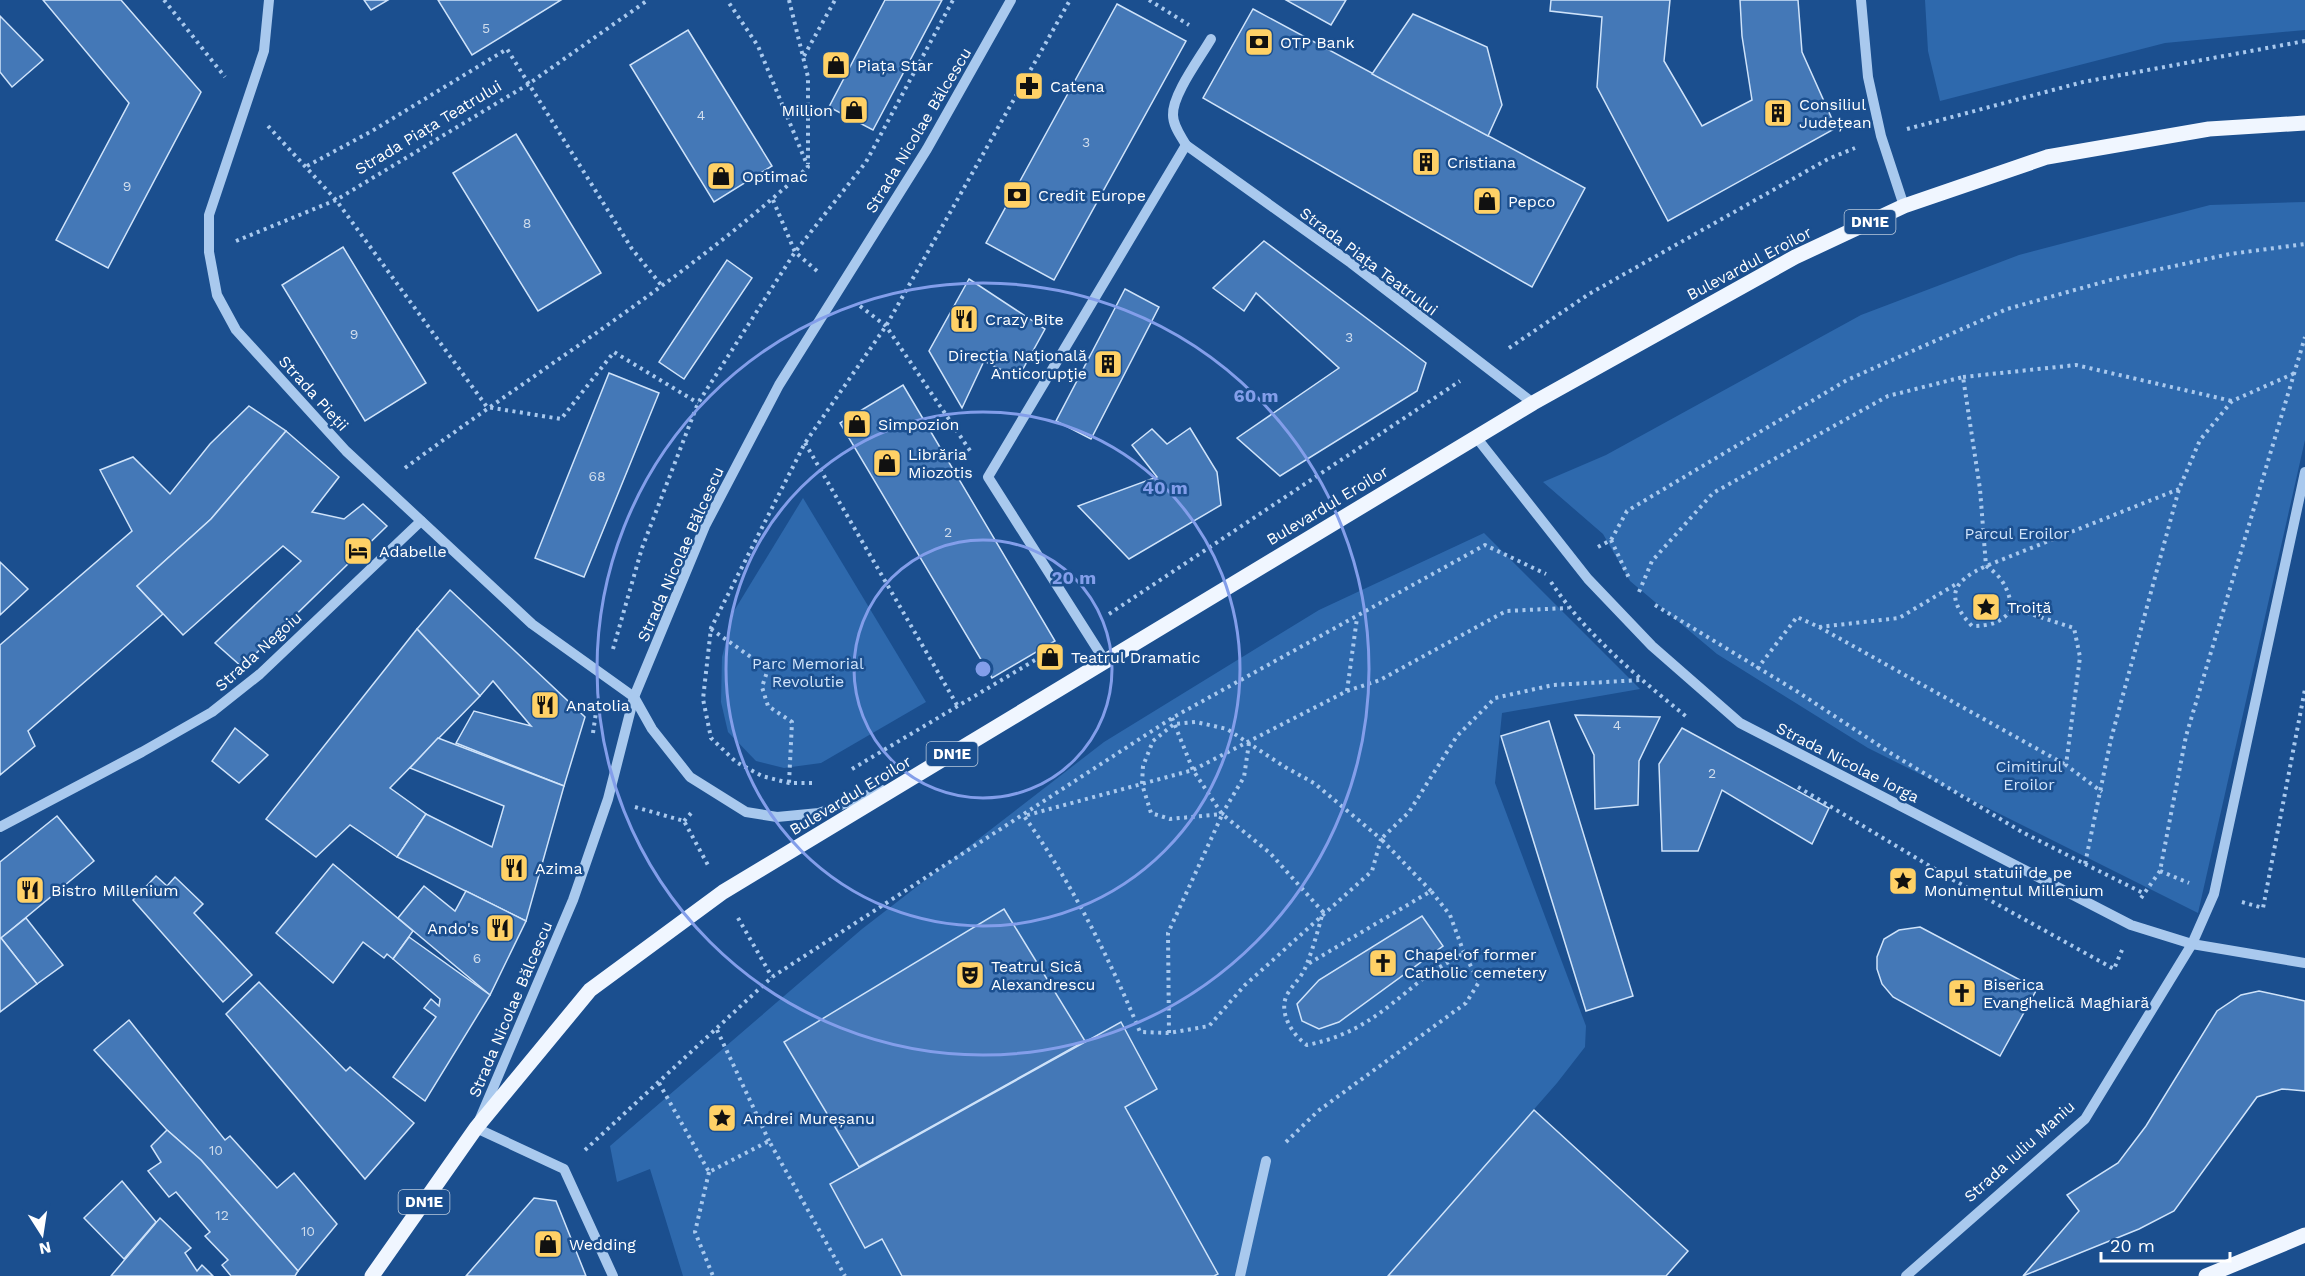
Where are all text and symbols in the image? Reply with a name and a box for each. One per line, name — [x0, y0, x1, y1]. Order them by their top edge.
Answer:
house number: 5 — [482, 20, 490, 36]
bank icon: OTP Bank — [1243, 26, 1275, 58]
place label: OTP Bank — [1280, 33, 1355, 52]
street label: Strada Nicolae Bălcescu — [861, 44, 975, 216]
shop icon: Piața Star — [820, 49, 852, 81]
place label: Piața Star — [857, 56, 934, 75]
pharmacy icon: Catena — [1013, 70, 1045, 102]
street label: Strada Piața Teatrului — [352, 76, 505, 179]
place label: Catena — [1050, 77, 1105, 96]
shop icon: Million — [838, 94, 870, 126]
place label: Consiliul Județean — [1799, 95, 1872, 132]
building icon: Consiliul Județean — [1762, 97, 1794, 129]
place label: Million — [782, 101, 833, 120]
house number: 4 — [697, 107, 705, 123]
house number: 3 — [1082, 134, 1090, 150]
building icon: Cristiana — [1410, 146, 1442, 178]
place label: Cristiana — [1447, 153, 1516, 172]
shop icon: Optimac — [705, 160, 737, 192]
place label: Optimac — [742, 167, 808, 186]
house number: 9 — [123, 178, 131, 194]
bank icon: Credit Europe — [1001, 179, 1033, 211]
shop icon: Pepco — [1471, 185, 1503, 217]
place label: Credit Europe — [1038, 186, 1146, 205]
place label: Pepco — [1508, 192, 1555, 211]
street label: Strada Piața Teatrului — [1296, 203, 1441, 319]
road number: DN1E — [1844, 210, 1896, 234]
house number: 8 — [523, 215, 531, 231]
street label: Bulevardul Eroilor — [1684, 222, 1815, 304]
restaurant icon: Crazy Bite — [948, 303, 980, 335]
place label: Crazy Bite — [985, 310, 1064, 329]
house number: 9 — [350, 326, 358, 342]
house number: 3 — [1345, 329, 1353, 345]
place label: Direcţia Naţională Anticorupţie — [948, 346, 1087, 383]
building icon: Direcţia Naţională Anticorupţie — [1092, 348, 1124, 380]
street label: Strada Pieții — [275, 352, 352, 435]
text: 60 m — [1234, 385, 1278, 406]
shop icon: Simpozion — [841, 408, 873, 440]
place label: Simpozion — [878, 415, 960, 434]
place label: Librăria Miozotis — [908, 445, 973, 482]
shop icon: Librăria Miozotis — [871, 447, 903, 479]
street label: Bulevardul Eroilor — [1263, 461, 1392, 549]
street label: Strada Nicolae Bălcescu — [633, 464, 728, 645]
house number: 68 — [588, 468, 606, 484]
text: 40 m — [1142, 477, 1188, 498]
house number: 2 — [944, 524, 952, 540]
park label: Parcul Eroilor — [1964, 524, 2070, 543]
hotel icon: Adabelle — [342, 535, 374, 567]
place label: Adabelle — [379, 542, 447, 561]
text: 20 m — [1052, 567, 1096, 588]
place icon: Troiță — [1970, 591, 2002, 623]
place label: Troiță — [2007, 598, 2051, 617]
street label: Strada Negoiu — [211, 608, 305, 695]
shop icon: Teatrul Dramatic — [1034, 641, 1066, 673]
place label: Teatrul Dramatic — [1071, 648, 1201, 667]
park label: Parc Memorial Revolutie — [752, 654, 864, 691]
centre of rings — [973, 659, 993, 679]
restaurant icon: Anatolia — [529, 689, 561, 721]
place label: Anatolia — [566, 696, 630, 715]
house number: 4 — [1613, 717, 1621, 733]
street label: Strada Nicolae Iorga — [1773, 718, 1922, 807]
road number: DN1E — [926, 742, 978, 766]
street label: Bulevardul Eroilor — [786, 751, 915, 839]
park label: Cimitirul Eroilor — [1996, 757, 2063, 794]
house number: 2 — [1708, 765, 1716, 781]
restaurant icon: Azima — [498, 852, 530, 884]
place label: Azima — [535, 859, 583, 878]
place label: Capul statuii de pe Monumentul Millenium — [1924, 863, 2104, 900]
place icon: Capul statuii de pe Monumentul Millenium — [1887, 865, 1919, 897]
restaurant icon: Bistro Millenium — [14, 874, 46, 906]
place label: Bistro Millenium — [51, 881, 178, 900]
restaurant icon: Ando's — [484, 912, 516, 944]
street label: Strada Nicolae Bălcescu — [465, 918, 556, 1100]
place label: Ando's — [427, 919, 479, 938]
place label: Chapel of former Catholic cemetery — [1404, 945, 1547, 982]
church icon: Chapel of former Catholic cemetery — [1367, 947, 1399, 979]
house number: 6 — [473, 950, 481, 966]
place label: Teatrul Sică Alexandrescu — [991, 957, 1096, 994]
theatre icon: Teatrul Sică Alexandrescu — [954, 959, 986, 991]
place label: Biserica Evanghelică Maghiară — [1983, 975, 2149, 1012]
church icon: Biserica Evanghelică Maghiară — [1946, 977, 1978, 1009]
street label: Strada Iuliu Maniu — [1960, 1097, 2079, 1206]
place icon: Andrei Mureșanu — [706, 1102, 738, 1134]
place label: Andrei Mureșanu — [743, 1109, 875, 1128]
house number: 10 — [209, 1142, 223, 1158]
road number: DN1E — [398, 1190, 450, 1214]
north arrow — [12, 1204, 72, 1264]
house number: 12 — [215, 1207, 229, 1223]
house number: 10 — [301, 1223, 315, 1239]
scale bar — [2101, 1225, 2230, 1263]
shop icon: Wedding — [532, 1228, 564, 1260]
place label: Wedding — [569, 1235, 636, 1254]
text: 20 m — [2110, 1235, 2155, 1256]
text: N — [37, 1238, 53, 1259]

